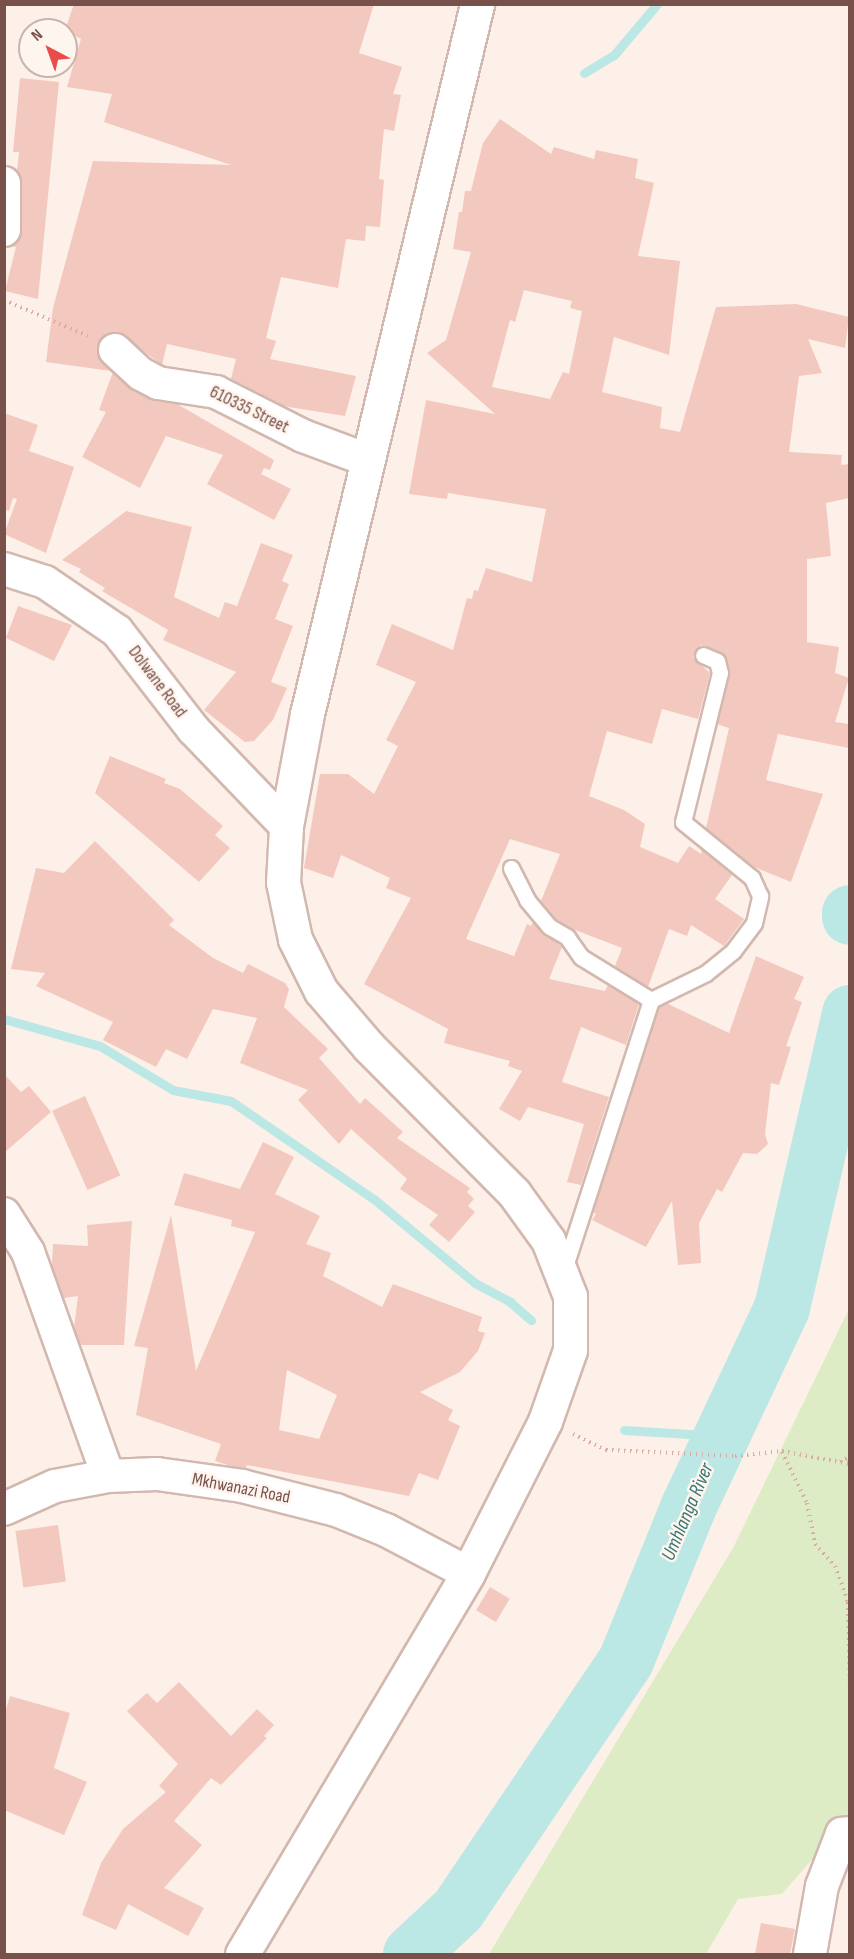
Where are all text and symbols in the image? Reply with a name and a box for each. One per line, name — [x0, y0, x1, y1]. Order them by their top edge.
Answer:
north arrow — [18, 18, 78, 78]
text: N — [28, 26, 47, 46]
street label: 610335 Street — [206, 382, 292, 438]
street label: Dolwane Road — [123, 642, 191, 722]
water label: Umhlanga River — [657, 1460, 719, 1564]
street label: Mkhwanazi Road — [190, 1469, 292, 1509]

